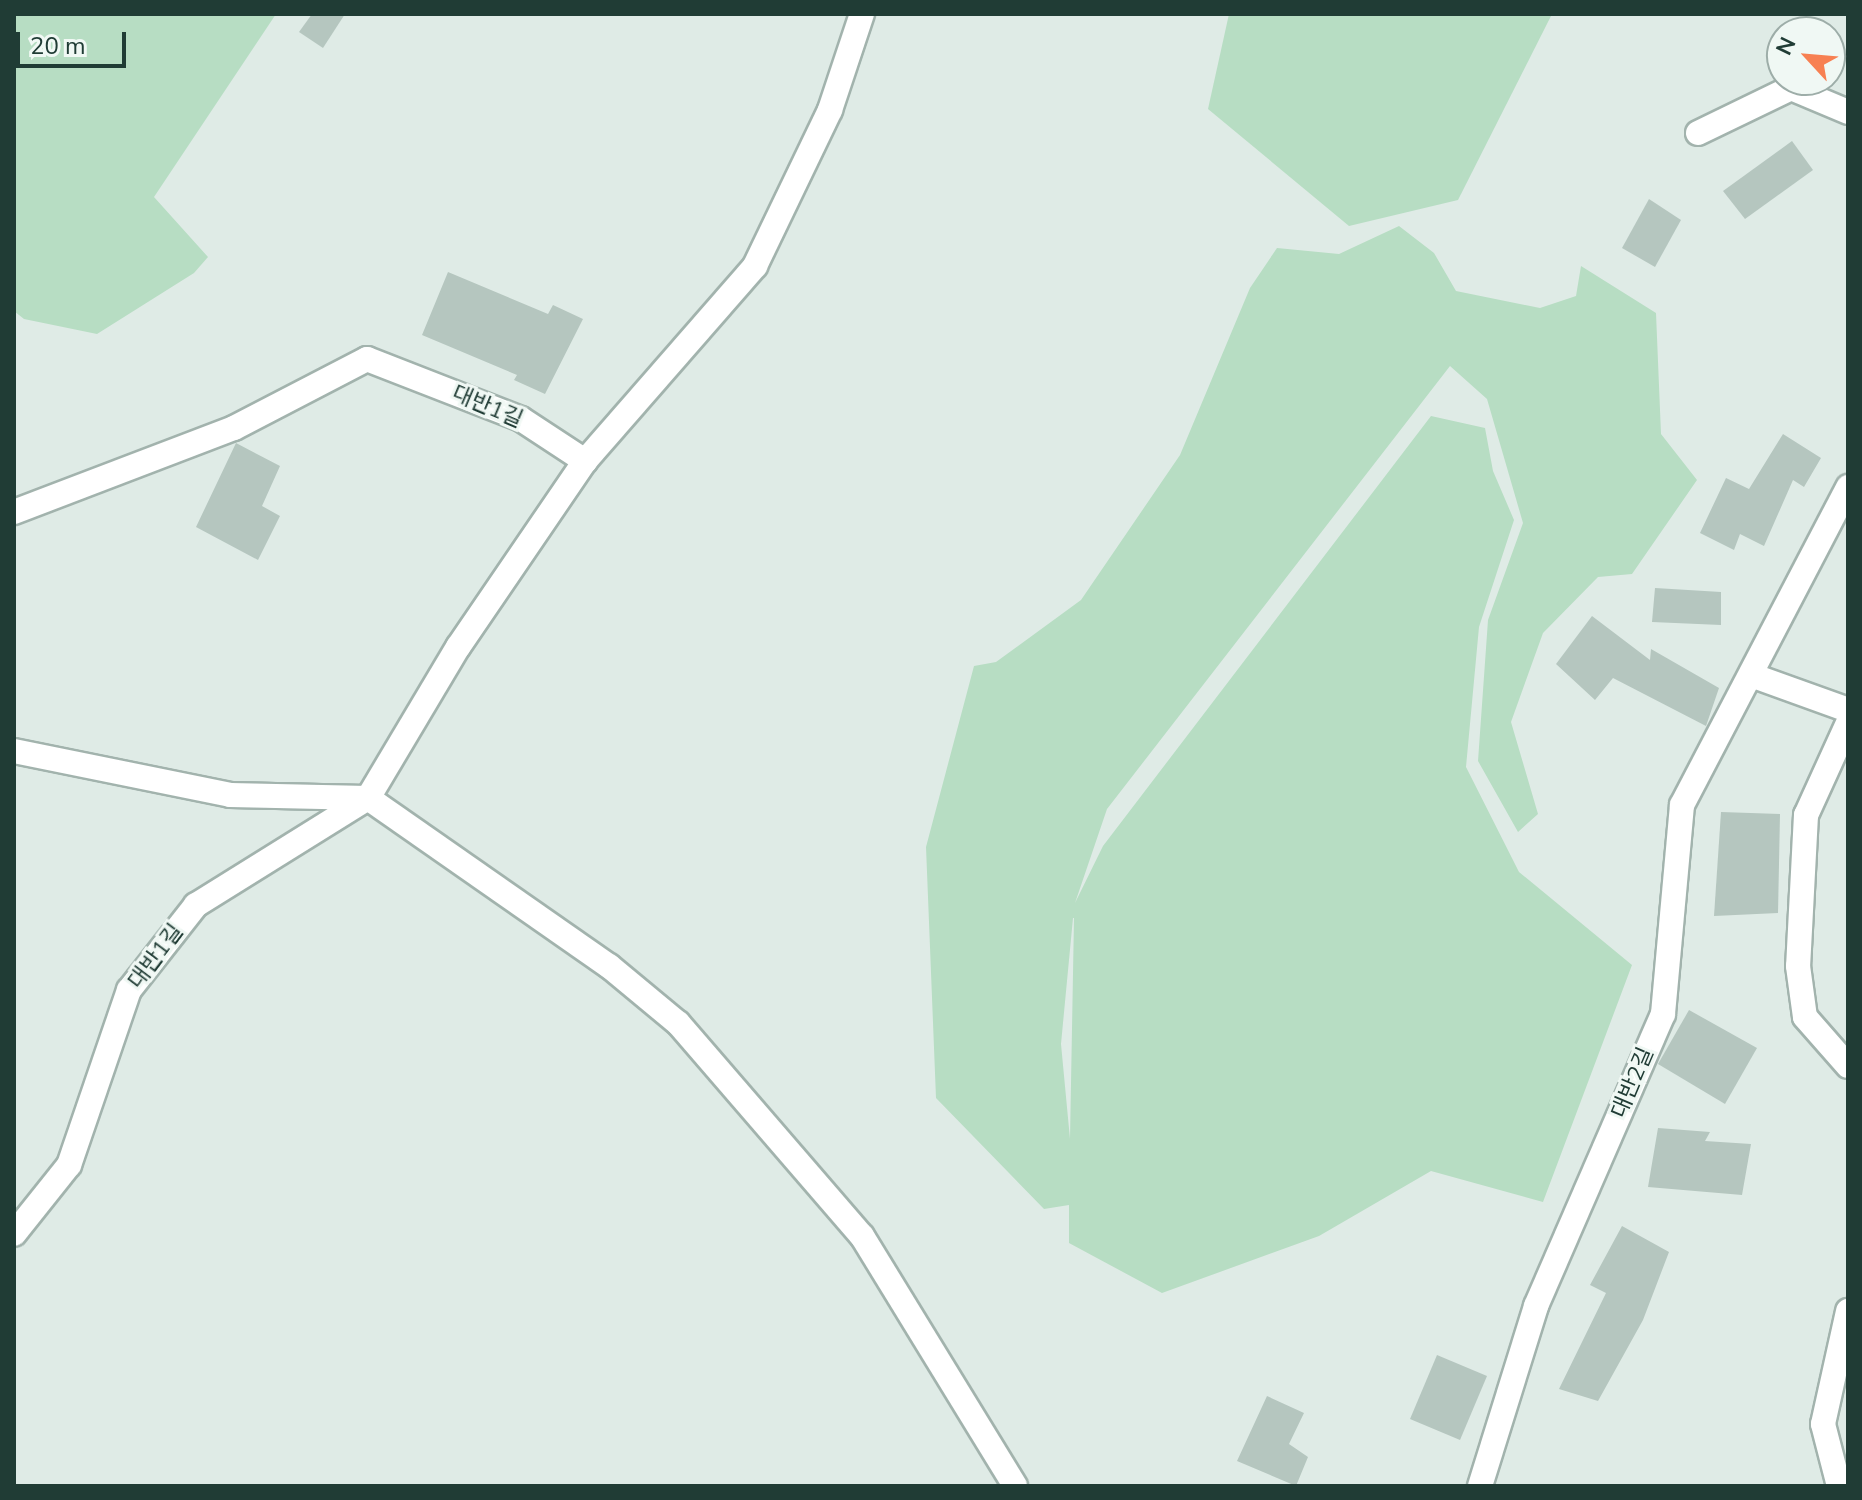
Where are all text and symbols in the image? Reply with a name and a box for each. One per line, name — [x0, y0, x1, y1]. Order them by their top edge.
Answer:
scale bar — [20, 16, 130, 66]
north arrow — [1766, 16, 1846, 96]
text: 20 m — [30, 30, 86, 62]
text: N — [1769, 32, 1803, 60]
street label: 대반1길 — [448, 380, 526, 434]
street label: 대반1길 — [123, 920, 189, 994]
street label: 대반2길 — [1606, 1044, 1660, 1122]

